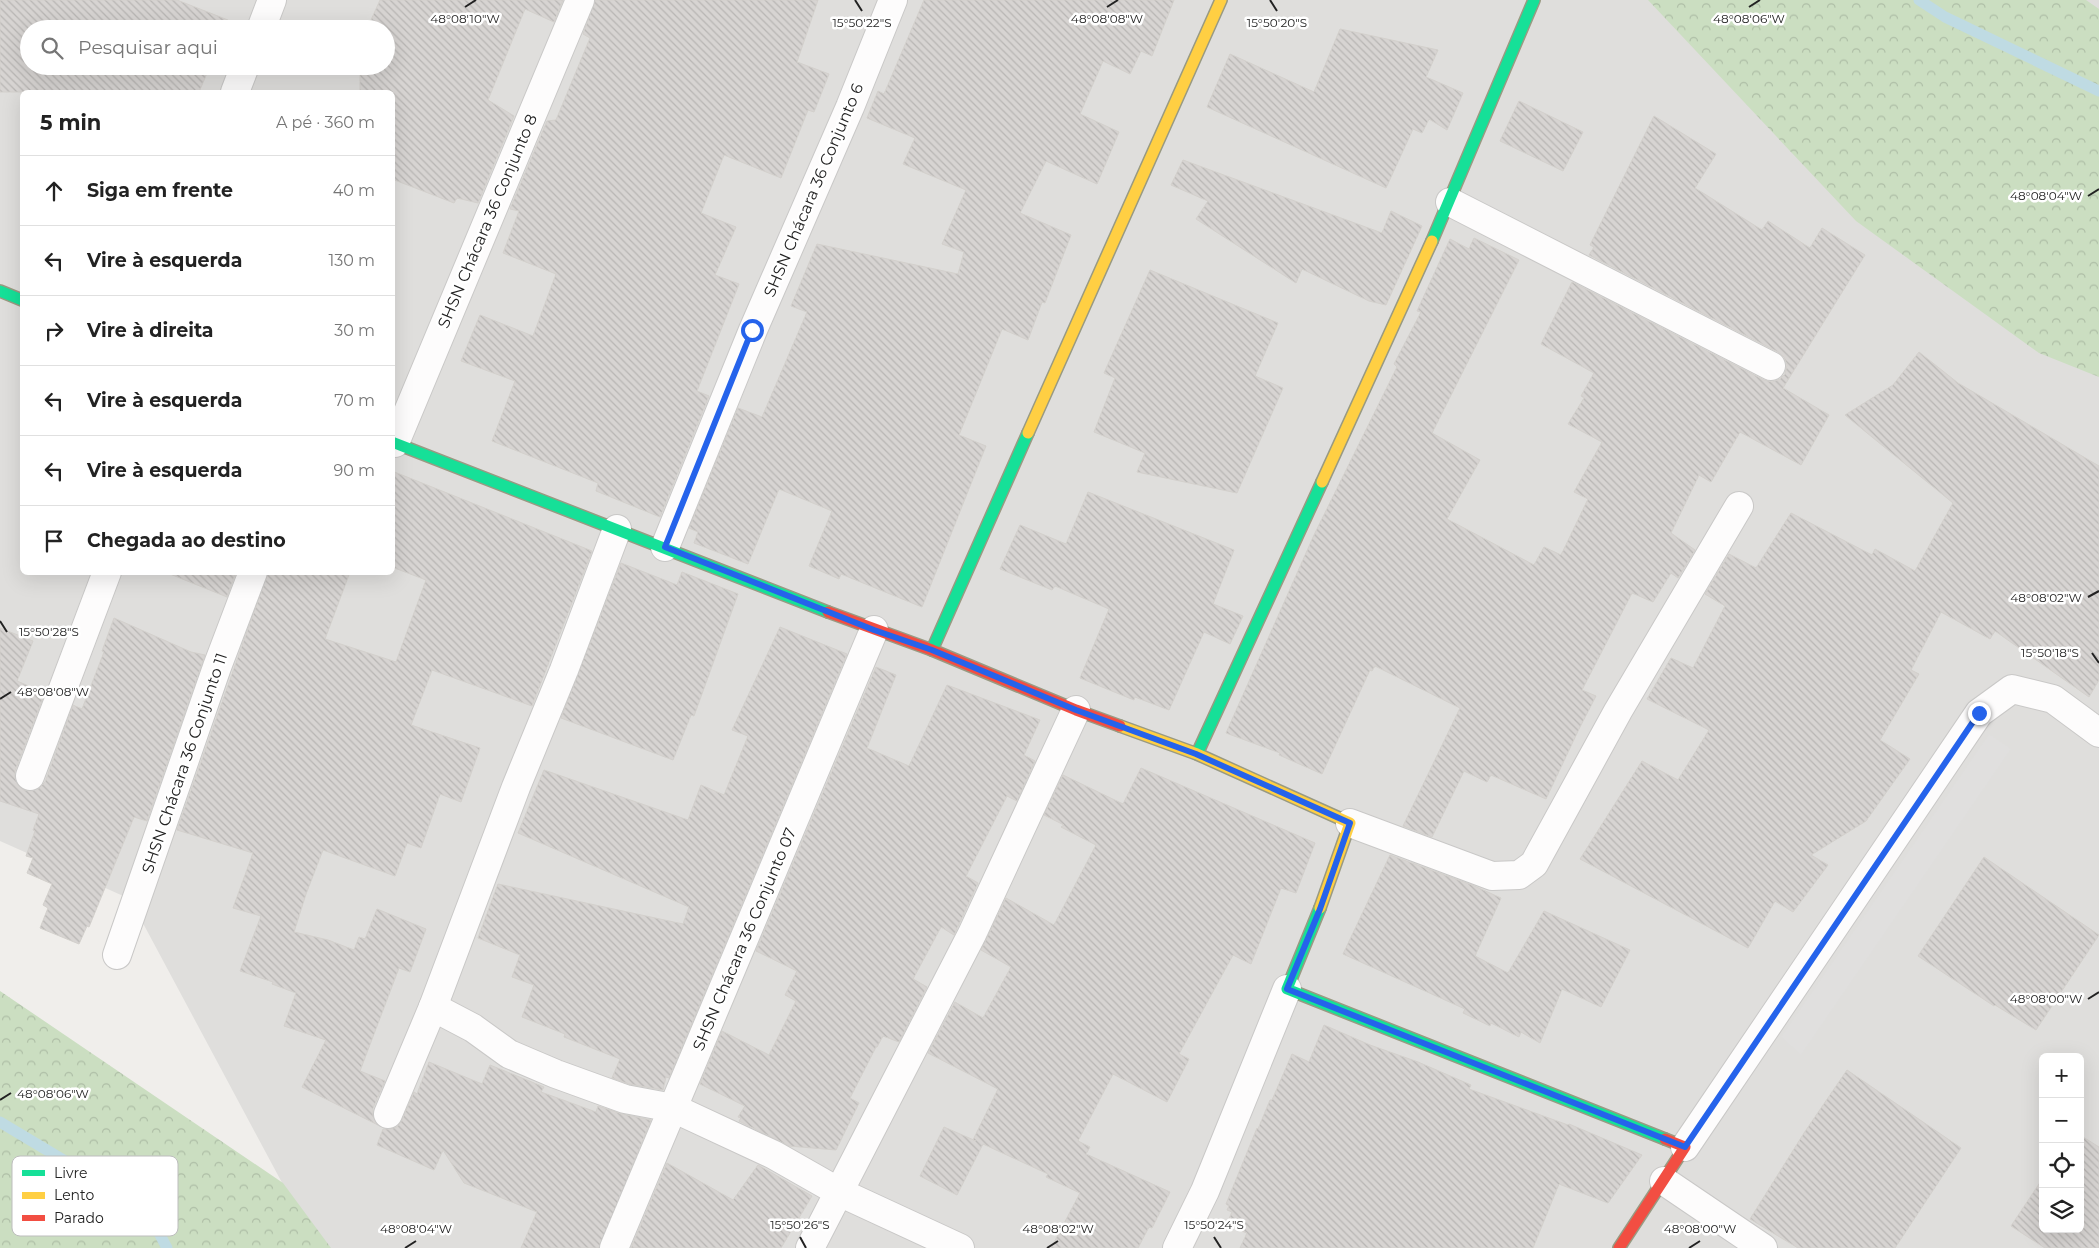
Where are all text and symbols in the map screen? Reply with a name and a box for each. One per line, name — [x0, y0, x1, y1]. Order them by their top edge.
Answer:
text: 48°08'10"W — [430, 11, 500, 26]
text: 48°08'08"W — [1071, 11, 1143, 26]
text: 48°08'06"W — [1713, 11, 1785, 26]
text: 15°50'22"S — [832, 15, 892, 30]
text: 15°50'20"S — [1247, 15, 1307, 30]
search box — [20, 20, 395, 75]
icon: search — [38, 34, 66, 62]
text: Pesquisar aqui — [78, 36, 218, 59]
street label: SHSN Chácara 36 Conjunto 6 — [760, 80, 867, 300]
text: 5 min — [40, 110, 101, 135]
street label: SHSN Chácara 36 Conjunto 8 — [434, 111, 541, 331]
text: A pé · 360 m — [276, 113, 375, 132]
icon: ahead — [40, 177, 68, 205]
text: Siga em frente — [87, 179, 233, 202]
text: 40 m — [333, 181, 375, 200]
text: 48°08'04"W — [2010, 188, 2082, 203]
icon: left — [40, 247, 68, 275]
text: Vire à esquerda — [87, 249, 242, 272]
text: 130 m — [328, 251, 375, 270]
icon: right — [40, 317, 68, 345]
text: Vire à direita — [87, 319, 214, 342]
route start — [741, 319, 764, 342]
text: 30 m — [334, 321, 375, 340]
icon: left — [40, 387, 68, 415]
text: Vire à esquerda — [87, 389, 242, 412]
text: 70 m — [334, 391, 375, 410]
icon: left — [40, 457, 68, 485]
text: Vire à esquerda — [87, 459, 242, 482]
text: 90 m — [333, 461, 375, 480]
icon: arrive — [40, 527, 68, 555]
text: Chegada ao destino — [87, 529, 286, 552]
text: 48°08'02"W — [2010, 590, 2082, 605]
text: 15°50'28"S — [19, 624, 79, 639]
text: 15°50'18"S — [2021, 645, 2079, 660]
street label: SHSN Chácara 36 Conjunto 11 — [138, 650, 231, 876]
text: 48°08'08"W — [17, 684, 89, 699]
route end — [1968, 702, 1991, 725]
street label: SHSN Chácara 36 Conjunto 07 — [689, 825, 800, 1054]
text: 48°08'00"W — [2010, 991, 2082, 1006]
map controls — [2039, 1053, 2084, 1233]
button: + — [2039, 1053, 2084, 1098]
text: 48°08'06"W — [17, 1086, 89, 1101]
button: − — [2039, 1098, 2084, 1143]
button: locate — [2039, 1143, 2084, 1188]
legend — [12, 1156, 178, 1236]
text: Livre — [54, 1164, 88, 1182]
text: Lento — [54, 1186, 94, 1204]
button: layers — [2039, 1188, 2084, 1233]
text: Parado — [54, 1209, 104, 1227]
text: 15°50'26"S — [770, 1217, 830, 1232]
text: 15°50'24"S — [1184, 1217, 1244, 1232]
text: 48°08'04"W — [380, 1221, 452, 1236]
text: 48°08'02"W — [1022, 1221, 1094, 1236]
text: 48°08'00"W — [1664, 1221, 1736, 1236]

